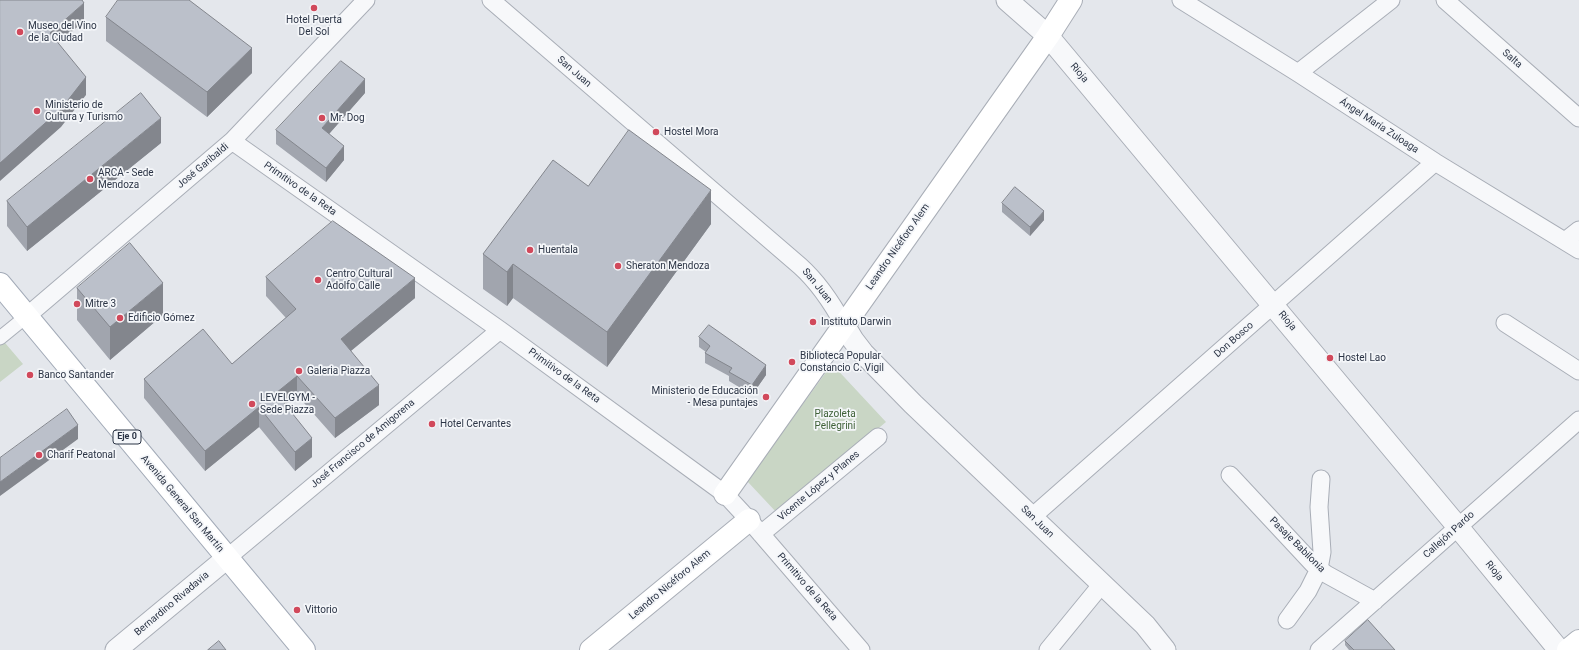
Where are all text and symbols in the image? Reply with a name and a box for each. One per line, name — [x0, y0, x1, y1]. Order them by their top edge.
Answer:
marker: Hotel Puerta Del Sol — [309, 3, 319, 13]
place label: Hotel Puerta Del Sol — [286, 14, 342, 38]
place label: Museo del Vino de la Ciudad — [28, 20, 97, 44]
marker: Museo del Vino de la Ciudad — [15, 27, 25, 37]
street label: Salta — [1500, 47, 1524, 71]
street label: San Juan — [554, 54, 594, 90]
street label: Rioja — [1067, 61, 1091, 85]
street label: Ángel María Zuloaga — [1337, 96, 1421, 156]
place label: Ministerio de Cultura y Turismo — [45, 99, 123, 122]
marker: Ministerio de Cultura y Turismo — [32, 106, 42, 116]
place label: Mr. Dog — [330, 112, 365, 124]
marker: Mr. Dog — [317, 113, 327, 123]
place label: Hostel Mora — [664, 126, 719, 138]
marker: Hostel Mora — [651, 127, 661, 137]
street label: José Garibaldi — [175, 141, 231, 191]
street label: Primitivo de la Reta — [261, 159, 339, 219]
place label: ARCA - Sede Mendoza — [98, 167, 154, 190]
marker: ARCA - Sede Mendoza — [85, 174, 95, 184]
street label: Leandro Nicéforo Alem — [864, 202, 932, 292]
place label: Huentala — [538, 244, 578, 256]
marker: Huentala — [525, 245, 535, 255]
place label: Sheraton Mendoza — [626, 260, 709, 272]
marker: Sheraton Mendoza — [613, 261, 623, 271]
street label: San Juan — [799, 266, 835, 306]
place label: Centro Cultural Adolfo Calle — [326, 268, 392, 292]
marker: Centro Cultural Adolfo Calle — [313, 275, 323, 285]
place label: Mitre 3 — [85, 298, 116, 310]
marker: Mitre 3 — [72, 299, 82, 309]
street label: Rioja — [1275, 309, 1299, 333]
place label: Edificio Gómez — [128, 312, 195, 324]
marker: Edificio Gómez — [115, 313, 125, 323]
place label: Instituto Darwin — [821, 316, 891, 328]
marker: Instituto Darwin — [808, 317, 818, 327]
street label: Don Bosco — [1212, 320, 1256, 360]
street label: Primitivo de la Reta — [526, 346, 602, 406]
place label: Biblioteca Popular Constancio C. Vigil — [800, 350, 884, 374]
place label: Hostel Lao — [1338, 352, 1386, 364]
marker: Hostel Lao — [1325, 353, 1335, 363]
marker: Biblioteca Popular Constancio C. Vigil — [787, 357, 797, 367]
place label: Galeria Piazza — [307, 365, 370, 377]
marker: Galeria Piazza — [294, 366, 304, 376]
place label: Banco Santander — [38, 369, 114, 381]
marker: Banco Santander — [25, 370, 35, 380]
place label: Ministerio de Educación - Mesa puntajes — [651, 385, 758, 408]
place label: LEVELGYM - Sede Piazza — [260, 392, 315, 416]
marker: Ministerio de Educación - Mesa puntajes — [761, 392, 771, 402]
street label: José Francisco de Amigorena — [309, 397, 417, 491]
marker: LEVELGYM - Sede Piazza — [247, 399, 257, 409]
park label: Plazoleta Pellegrini — [814, 408, 856, 432]
place label: Hotel Cervantes — [440, 418, 511, 430]
marker: Hotel Cervantes — [427, 419, 437, 429]
road number: Eje 0 — [113, 430, 141, 444]
street label: Vicente López y Planes — [776, 448, 862, 524]
place label: Charif Peatonal — [47, 449, 115, 461]
marker: Charif Peatonal — [34, 450, 44, 460]
street label: Avenida General San Martín — [138, 453, 226, 555]
street label: San Juan — [1018, 503, 1056, 541]
street label: Callejón Pardo — [1421, 509, 1477, 561]
street label: Pasaje Babilonia — [1267, 515, 1327, 575]
street label: Leandro Nicéforo Alem — [627, 547, 713, 623]
street label: Primitivo de la Reta — [774, 551, 840, 623]
street label: Rioja — [1482, 559, 1506, 583]
street label: Bernardino Rivadavia — [132, 569, 212, 639]
place label: Vittorio — [305, 604, 337, 616]
marker: Vittorio — [292, 605, 302, 615]

